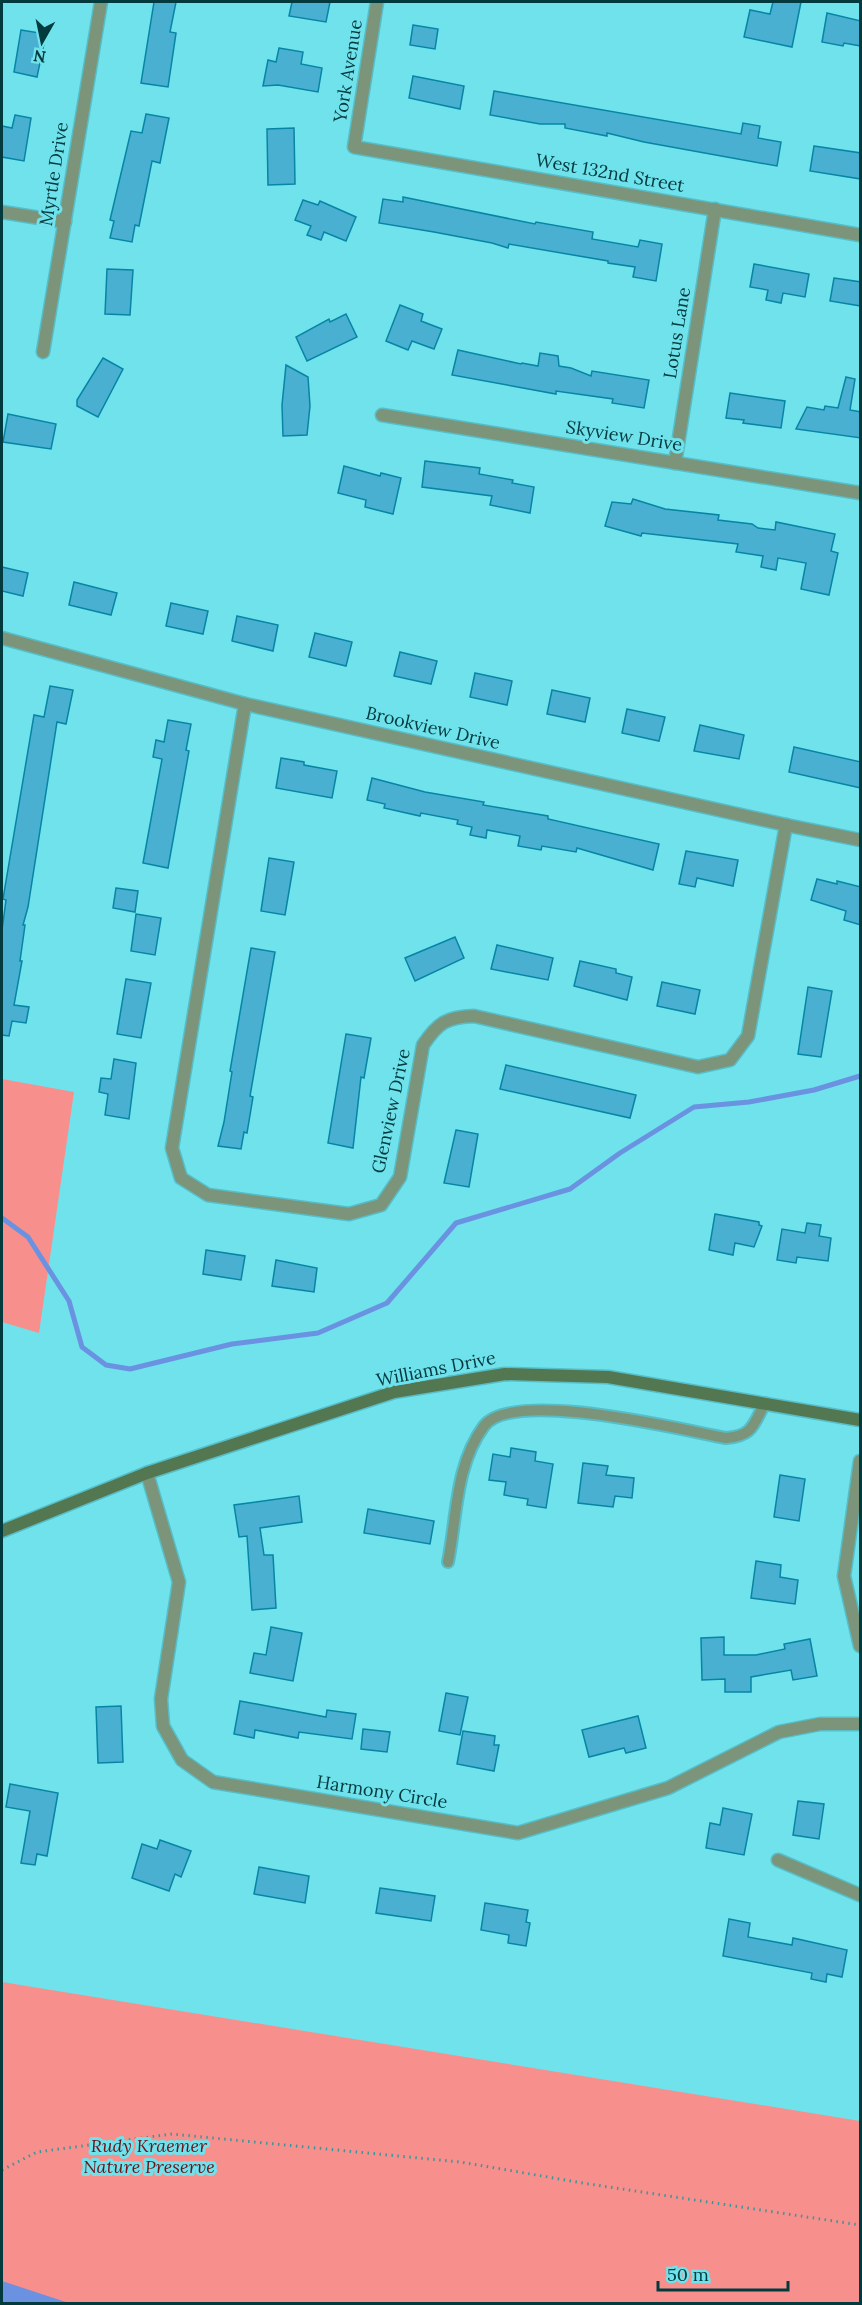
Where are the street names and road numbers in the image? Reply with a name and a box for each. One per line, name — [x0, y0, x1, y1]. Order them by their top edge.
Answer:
street label: York Avenue — [328, 18, 367, 125]
street label: Myrtle Drive — [34, 120, 73, 228]
street label: West 132nd Street — [534, 148, 686, 197]
street label: Lotus Lane — [658, 285, 695, 380]
street label: Skyview Drive — [564, 415, 684, 456]
street label: Brookview Drive — [364, 701, 503, 754]
street label: Glenview Drive — [366, 1046, 415, 1175]
street label: Williams Drive — [374, 1346, 498, 1391]
street label: Harmony Circle — [315, 1770, 449, 1813]

